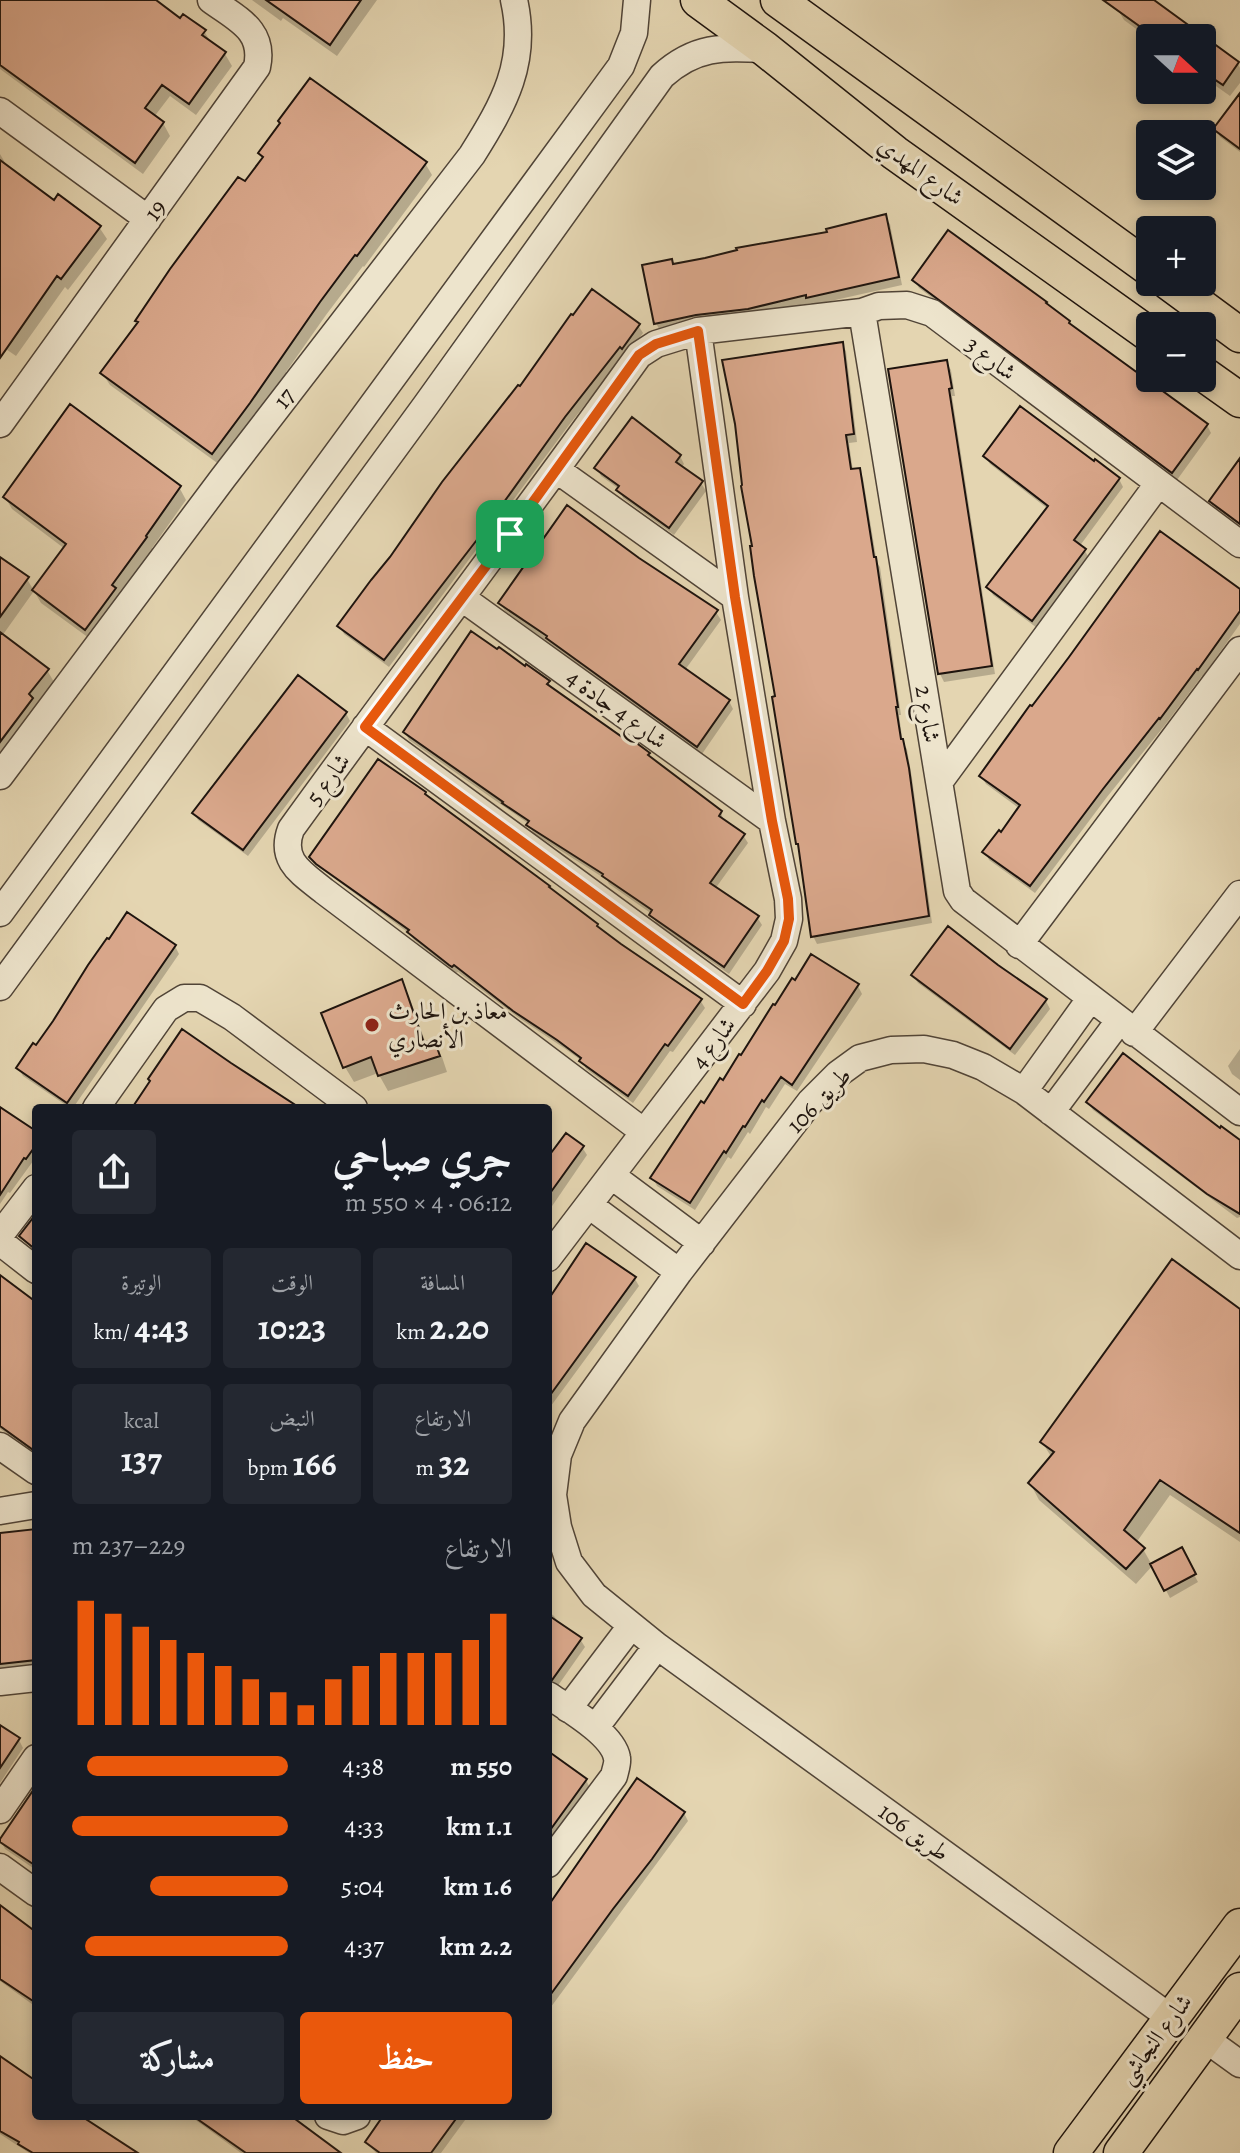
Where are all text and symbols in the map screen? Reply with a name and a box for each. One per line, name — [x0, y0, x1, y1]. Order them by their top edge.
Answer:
north arrow — [1136, 24, 1216, 104]
map controls — [1136, 24, 1216, 392]
button: layers — [1136, 120, 1216, 200]
street label: شارع المهدي — [869, 129, 971, 216]
street label: 19 — [136, 193, 174, 227]
button: + — [1136, 216, 1216, 296]
button: − — [1136, 312, 1216, 392]
street label: شارع 3 — [956, 328, 1023, 391]
street label: 17 — [266, 380, 303, 415]
pin — [476, 500, 544, 568]
icon: arrive — [488, 512, 532, 556]
street label: شارع 4 جادة 4 — [558, 662, 674, 760]
street label: شارع 2 — [904, 683, 948, 746]
street label: شارع 5 — [298, 747, 361, 814]
place label: معاذ بن الحارث الأنصاري — [388, 995, 508, 1058]
street label: شارع 4 — [683, 1010, 746, 1078]
marker: معاذ بن الحارث الأنصاري — [363, 1016, 381, 1034]
street label: طريق 106 — [779, 1060, 859, 1140]
text: جري صباحي — [333, 1125, 512, 1185]
button: share — [72, 1130, 156, 1214]
text: 06:12 · 4 × 550 m — [345, 1185, 512, 1220]
text: الوتيرة — [121, 1268, 162, 1298]
text: الوقت — [271, 1268, 313, 1298]
text: المسافة — [420, 1268, 465, 1298]
text: 4:43 — [134, 1304, 189, 1351]
text: 10:23 — [258, 1304, 326, 1351]
text: 2.20 — [430, 1304, 489, 1351]
text: /km — [94, 1317, 134, 1347]
text: km — [396, 1317, 430, 1347]
text: النبض — [269, 1404, 315, 1434]
text: الارتفاع — [414, 1404, 471, 1434]
text: kcal — [124, 1406, 159, 1436]
text: 137 — [121, 1436, 162, 1483]
text: 166 — [293, 1440, 337, 1487]
text: 32 — [438, 1440, 470, 1487]
text: bpm — [247, 1453, 293, 1483]
text: m — [416, 1453, 438, 1483]
text: 229–237 m — [72, 1528, 185, 1563]
text: الارتفاع — [445, 1531, 512, 1566]
text: 4:38 — [343, 1749, 384, 1784]
text: 550 m — [450, 1749, 512, 1784]
street label: طريق 106 — [872, 1795, 956, 1869]
text: 4:33 — [344, 1809, 384, 1844]
text: 1.1 km — [446, 1809, 512, 1844]
text: 5:04 — [341, 1869, 384, 1904]
text: 1.6 km — [444, 1869, 512, 1904]
text: 4:37 — [344, 1929, 384, 1964]
text: 2.2 km — [440, 1929, 512, 1964]
street label: شارع النجاشي — [1110, 1987, 1204, 2094]
button: مشاركة — [72, 2012, 284, 2104]
button: حفظ — [300, 2012, 512, 2104]

